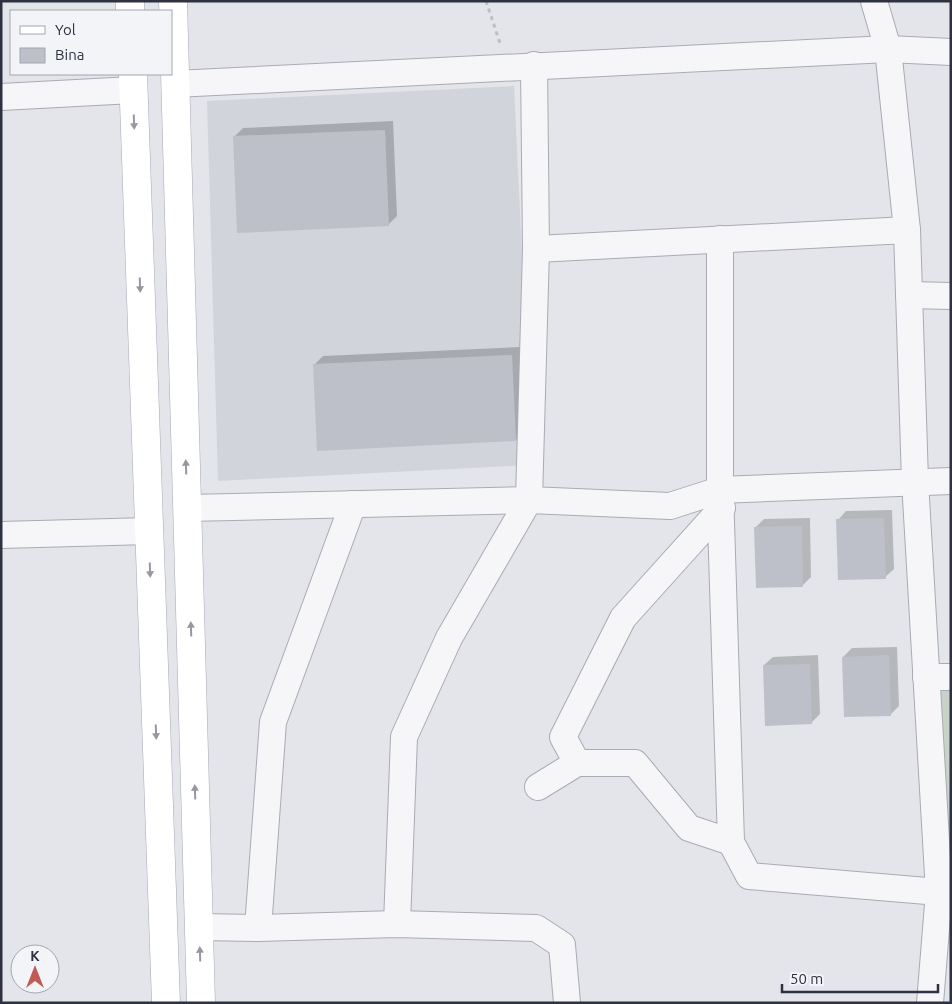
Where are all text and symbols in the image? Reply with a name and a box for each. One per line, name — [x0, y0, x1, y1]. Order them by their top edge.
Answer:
legend — [10, 10, 172, 75]
text: Yol — [55, 21, 76, 38]
text: Bina — [55, 46, 84, 63]
one-way arrow — [131, 115, 139, 131]
one-way arrow — [136, 277, 144, 293]
one-way arrow — [182, 458, 190, 474]
one-way arrow — [147, 562, 155, 578]
one-way arrow — [186, 621, 194, 637]
one-way arrow — [153, 724, 161, 740]
one-way arrow — [191, 783, 199, 799]
north arrow — [10, 944, 60, 994]
one-way arrow — [195, 946, 203, 962]
text: K — [30, 948, 40, 964]
scale bar — [782, 962, 938, 994]
text: 50 m — [790, 970, 823, 987]

